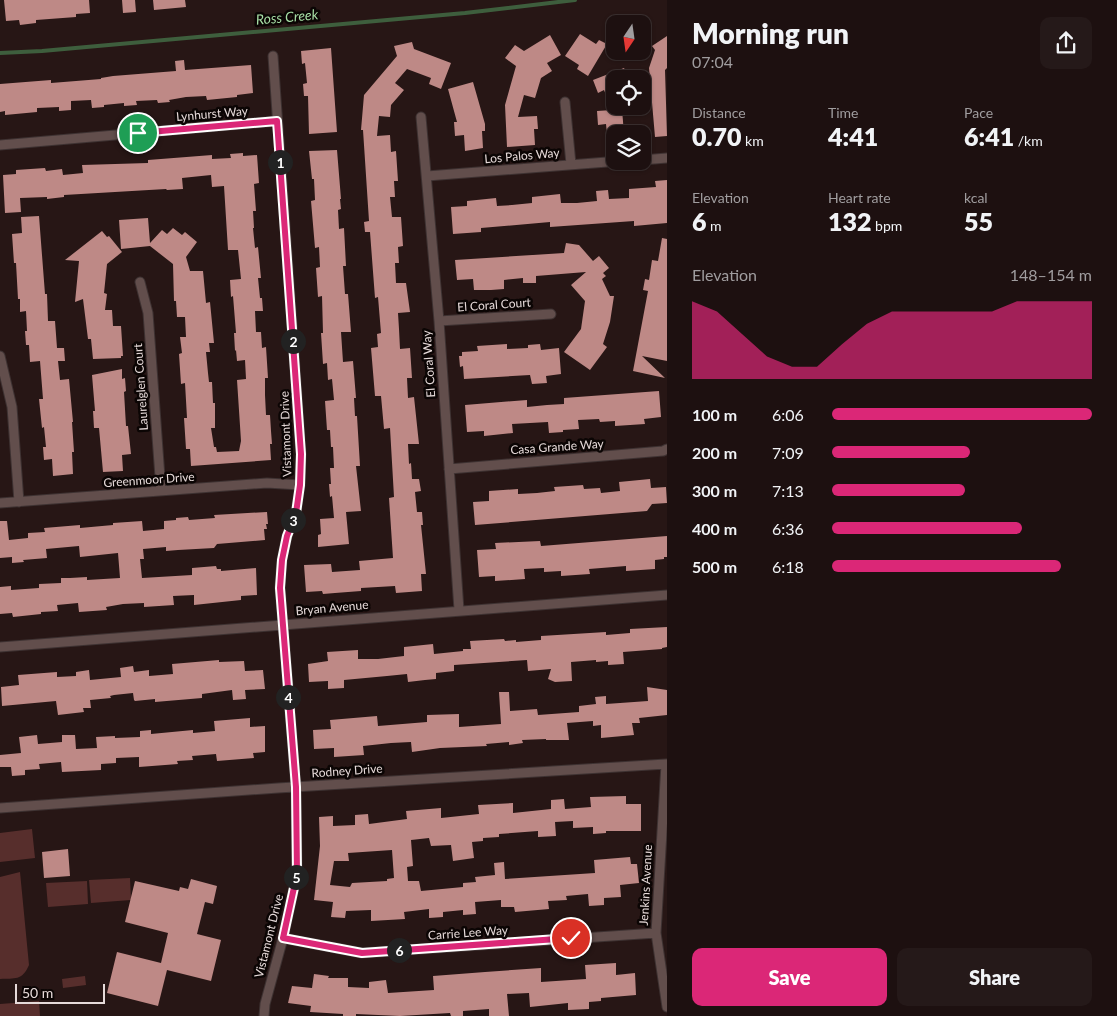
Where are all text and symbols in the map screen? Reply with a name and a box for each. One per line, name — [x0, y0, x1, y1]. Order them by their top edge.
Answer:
water label: Ross Creek — [255, 5, 319, 28]
north arrow — [606, 15, 651, 60]
map controls — [606, 15, 651, 170]
text: Morning run — [692, 16, 849, 50]
button: share — [1040, 17, 1092, 69]
text: 07:04 — [692, 52, 733, 71]
button: locate — [606, 70, 651, 115]
street label: Lynhurst Way — [176, 103, 249, 124]
text: Distance — [692, 104, 746, 121]
text: Time — [828, 104, 859, 121]
text: Pace — [964, 104, 993, 121]
pin — [117, 112, 159, 154]
icon: arrive — [124, 119, 152, 147]
text: 0.70 — [692, 121, 741, 151]
text: 4:41 — [828, 121, 878, 151]
text: 6:41 — [964, 121, 1014, 151]
button: layers — [606, 125, 651, 170]
text: km — [741, 132, 764, 149]
text: /km — [1014, 132, 1043, 149]
street label: Los Palos Way — [484, 145, 561, 166]
pin: 1 — [268, 150, 292, 174]
text: 1 — [276, 154, 285, 171]
text: Elevation — [692, 189, 749, 206]
text: Heart rate — [828, 189, 891, 206]
text: kcal — [964, 189, 988, 206]
text: 6 — [692, 206, 707, 236]
text: 132 — [828, 206, 872, 236]
text: 55 — [964, 206, 993, 236]
text: m — [707, 217, 722, 234]
text: bpm — [872, 217, 902, 234]
text: Elevation — [692, 265, 757, 284]
text: 148–154 m — [1010, 265, 1092, 284]
street label: El Coral Court — [457, 294, 532, 315]
pin: 2 — [280, 328, 306, 354]
street label: El Coral Way — [419, 329, 438, 398]
text: 2 — [289, 333, 298, 350]
street label: Laurelglen Court — [130, 342, 151, 431]
street label: Vistamont Drive — [277, 391, 294, 477]
text: 100 m — [692, 405, 737, 424]
text: 6:06 — [772, 405, 804, 424]
street label: Casa Grande Way — [510, 436, 605, 457]
text: 200 m — [692, 443, 737, 462]
text: 7:09 — [772, 443, 804, 462]
street label: Greenmoor Drive — [103, 469, 195, 490]
text: 300 m — [692, 481, 737, 500]
text: 7:13 — [772, 481, 804, 500]
pin: 3 — [280, 508, 306, 532]
text: 3 — [289, 512, 298, 529]
text: 400 m — [692, 519, 737, 538]
text: 6:36 — [772, 519, 804, 538]
text: 500 m — [692, 557, 737, 576]
text: 6:18 — [772, 557, 804, 576]
street label: Bryan Avenue — [295, 597, 369, 618]
pin: 4 — [276, 684, 300, 710]
text: 4 — [284, 689, 293, 706]
street label: Rodney Drive — [311, 761, 383, 780]
street label: Jenkins Avenue — [636, 844, 655, 926]
pin: 5 — [284, 864, 308, 890]
text: 5 — [292, 869, 301, 886]
street label: Vistamont Drive — [251, 892, 286, 979]
pin — [550, 917, 592, 959]
street label: Carrie Lee Way — [428, 922, 509, 943]
icon: check — [557, 924, 585, 952]
pin: 6 — [386, 938, 412, 962]
text: 6 — [395, 942, 404, 959]
button: Save — [692, 948, 887, 1006]
button: Share — [897, 948, 1092, 1006]
scale bar — [15, 981, 105, 1004]
text: 50 m — [22, 984, 53, 1001]

